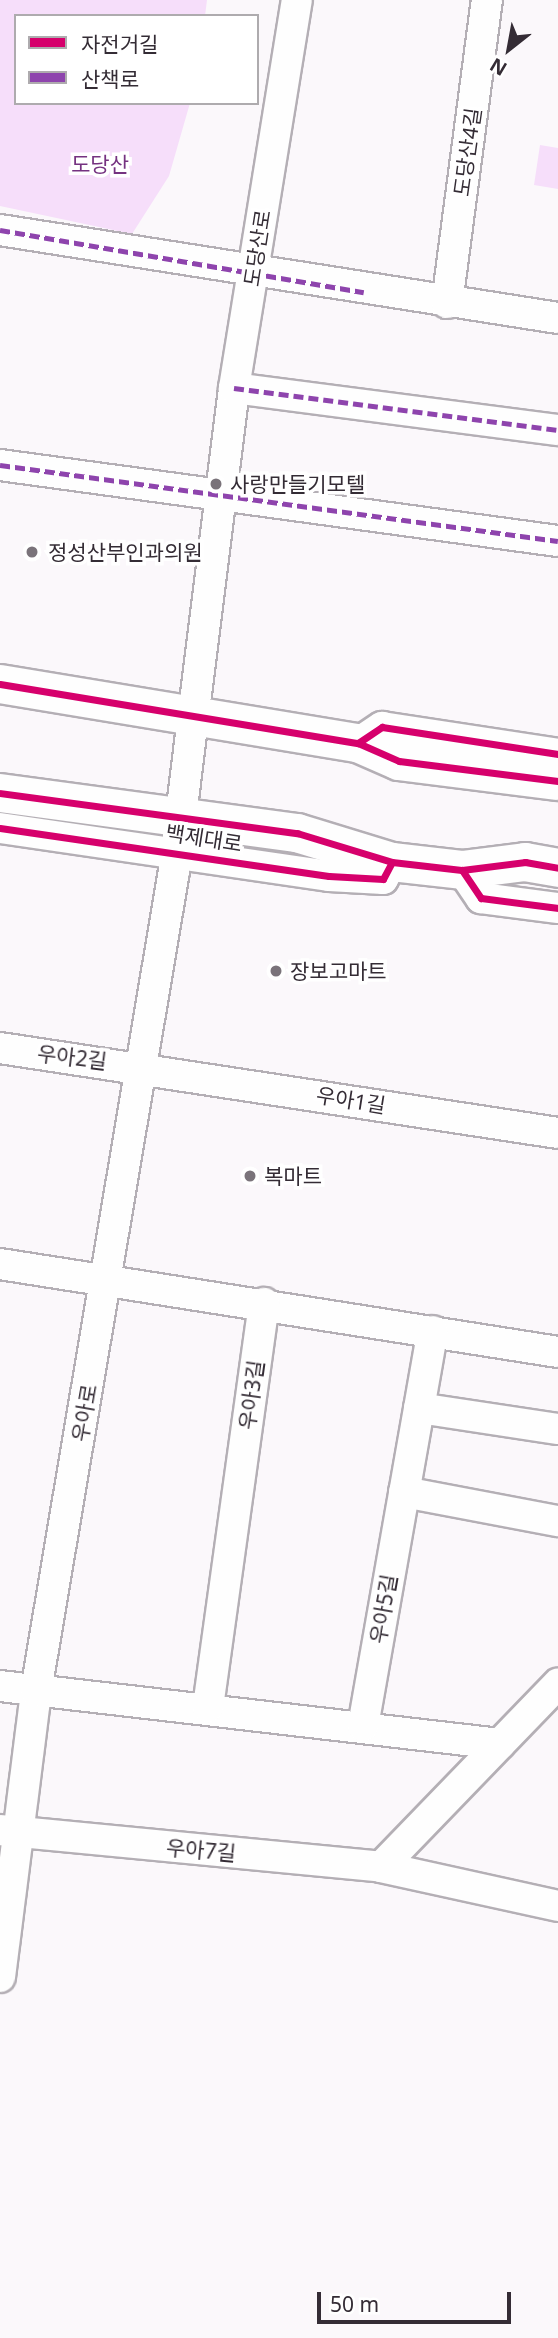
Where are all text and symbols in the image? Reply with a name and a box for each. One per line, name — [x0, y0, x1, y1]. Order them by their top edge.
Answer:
legend — [14, 14, 259, 105]
north arrow — [474, 14, 544, 84]
text: 자전거길 — [81, 30, 158, 58]
text: N — [485, 52, 512, 82]
text: 산책로 — [81, 65, 139, 93]
street label: 도당산4길 — [448, 106, 486, 198]
park label: 도당산 — [71, 151, 129, 177]
street label: 도당산로 — [239, 208, 275, 288]
place label: 사랑만들기모텔 — [230, 471, 365, 497]
marker: 사랑만들기모텔 — [208, 476, 224, 492]
place label: 정성산부인과의원 — [48, 539, 203, 565]
marker: 정성산부인과의원 — [22, 542, 42, 562]
street label: 백제대로 — [164, 820, 244, 856]
place label: 장보고마트 — [290, 958, 387, 984]
marker: 장보고마트 — [268, 963, 284, 979]
street label: 우아2길 — [36, 1040, 108, 1074]
street label: 우아1길 — [314, 1082, 388, 1118]
place label: 복마트 — [264, 1163, 322, 1189]
marker: 복마트 — [242, 1168, 258, 1184]
street label: 우아3길 — [234, 1359, 268, 1431]
street label: 우아로 — [67, 1382, 101, 1444]
street label: 우아5길 — [365, 1572, 401, 1646]
street label: 우아7길 — [165, 1834, 237, 1866]
scale bar — [320, 2278, 514, 2322]
text: 50 m — [330, 2290, 379, 2318]

